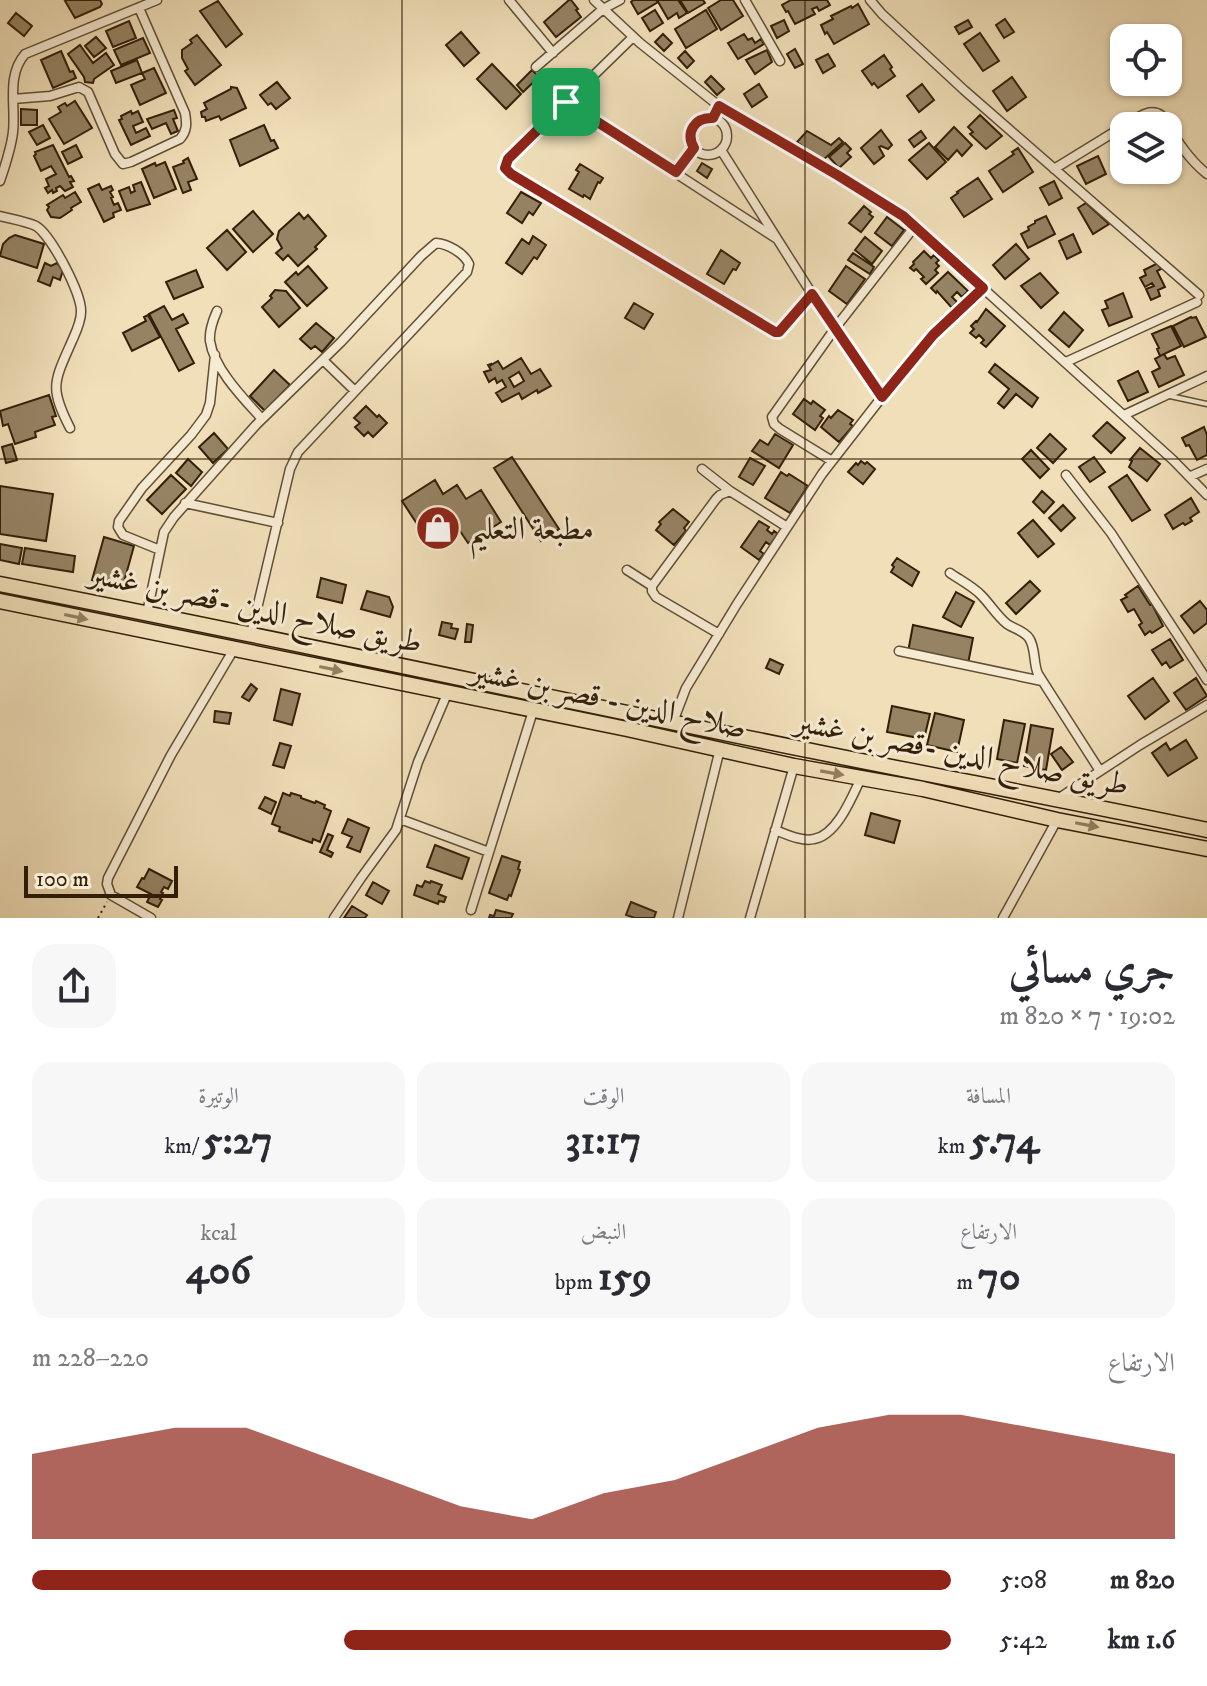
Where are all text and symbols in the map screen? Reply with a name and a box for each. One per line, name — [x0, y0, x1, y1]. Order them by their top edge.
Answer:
map controls — [1110, 24, 1182, 184]
button: locate — [1110, 24, 1182, 96]
pin — [532, 68, 600, 136]
icon: arrive — [544, 80, 588, 124]
button: layers — [1110, 112, 1182, 184]
shop icon: مطبعة التعليم — [414, 504, 462, 552]
place label: مطبعة التعليم — [469, 510, 594, 560]
street label: طريق صلاح الدين -قصر بن غشير — [81, 553, 426, 670]
one-way arrow — [64, 611, 89, 623]
street label: صلاح الدين - قصر بن غشير — [463, 651, 750, 755]
one-way arrow — [319, 664, 344, 676]
street label: طريق صلاح الدين -قصر بن غشير — [787, 701, 1132, 812]
one-way arrow — [820, 767, 845, 779]
one-way arrow — [1075, 820, 1100, 832]
scale bar — [24, 862, 178, 898]
text: 100 m — [36, 866, 89, 893]
text: جري مسائي — [1009, 942, 1175, 997]
button: share — [32, 944, 116, 1028]
text: 19:02 · 7 × 820 m — [999, 1000, 1175, 1033]
text: الوتيرة — [198, 1083, 239, 1110]
text: الوقت — [582, 1083, 625, 1110]
text: المسافة — [966, 1083, 1011, 1110]
text: 5:27 — [203, 1117, 273, 1167]
text: 31:17 — [566, 1117, 641, 1167]
text: 5.74 — [970, 1117, 1039, 1167]
text: /km — [164, 1133, 203, 1160]
text: km — [938, 1133, 970, 1160]
text: النبض — [581, 1219, 626, 1246]
text: الارتفاع — [960, 1219, 1017, 1246]
text: kcal — [200, 1220, 237, 1247]
text: 406 — [186, 1247, 251, 1297]
text: 159 — [598, 1253, 652, 1303]
text: 70 — [978, 1253, 1020, 1303]
text: bpm — [555, 1269, 598, 1296]
text: m — [957, 1269, 978, 1296]
text: 220–228 m — [32, 1342, 149, 1375]
text: الارتفاع — [1108, 1347, 1175, 1380]
text: 5:08 — [1000, 1564, 1047, 1597]
text: 820 m — [1110, 1564, 1175, 1597]
text: 5:42 — [1000, 1624, 1047, 1657]
text: 1.6 km — [1108, 1624, 1175, 1657]

